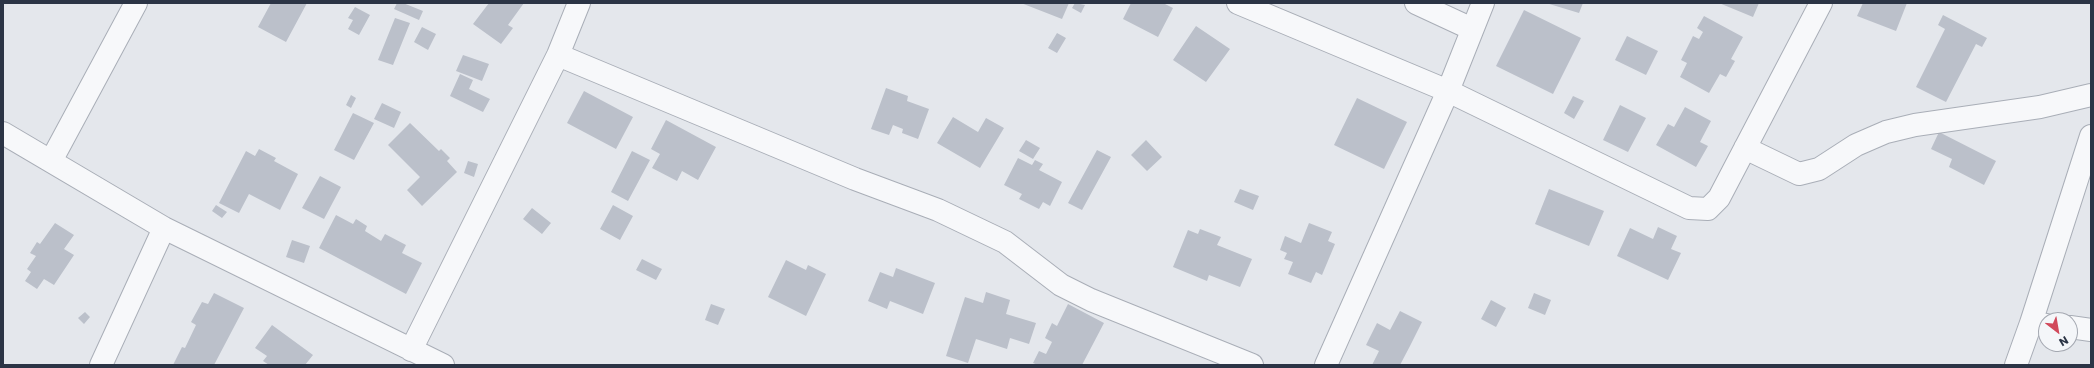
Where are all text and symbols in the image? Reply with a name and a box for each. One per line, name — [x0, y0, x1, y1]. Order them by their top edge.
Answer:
north arrow — [2038, 312, 2078, 352]
text: N — [2056, 332, 2071, 350]

